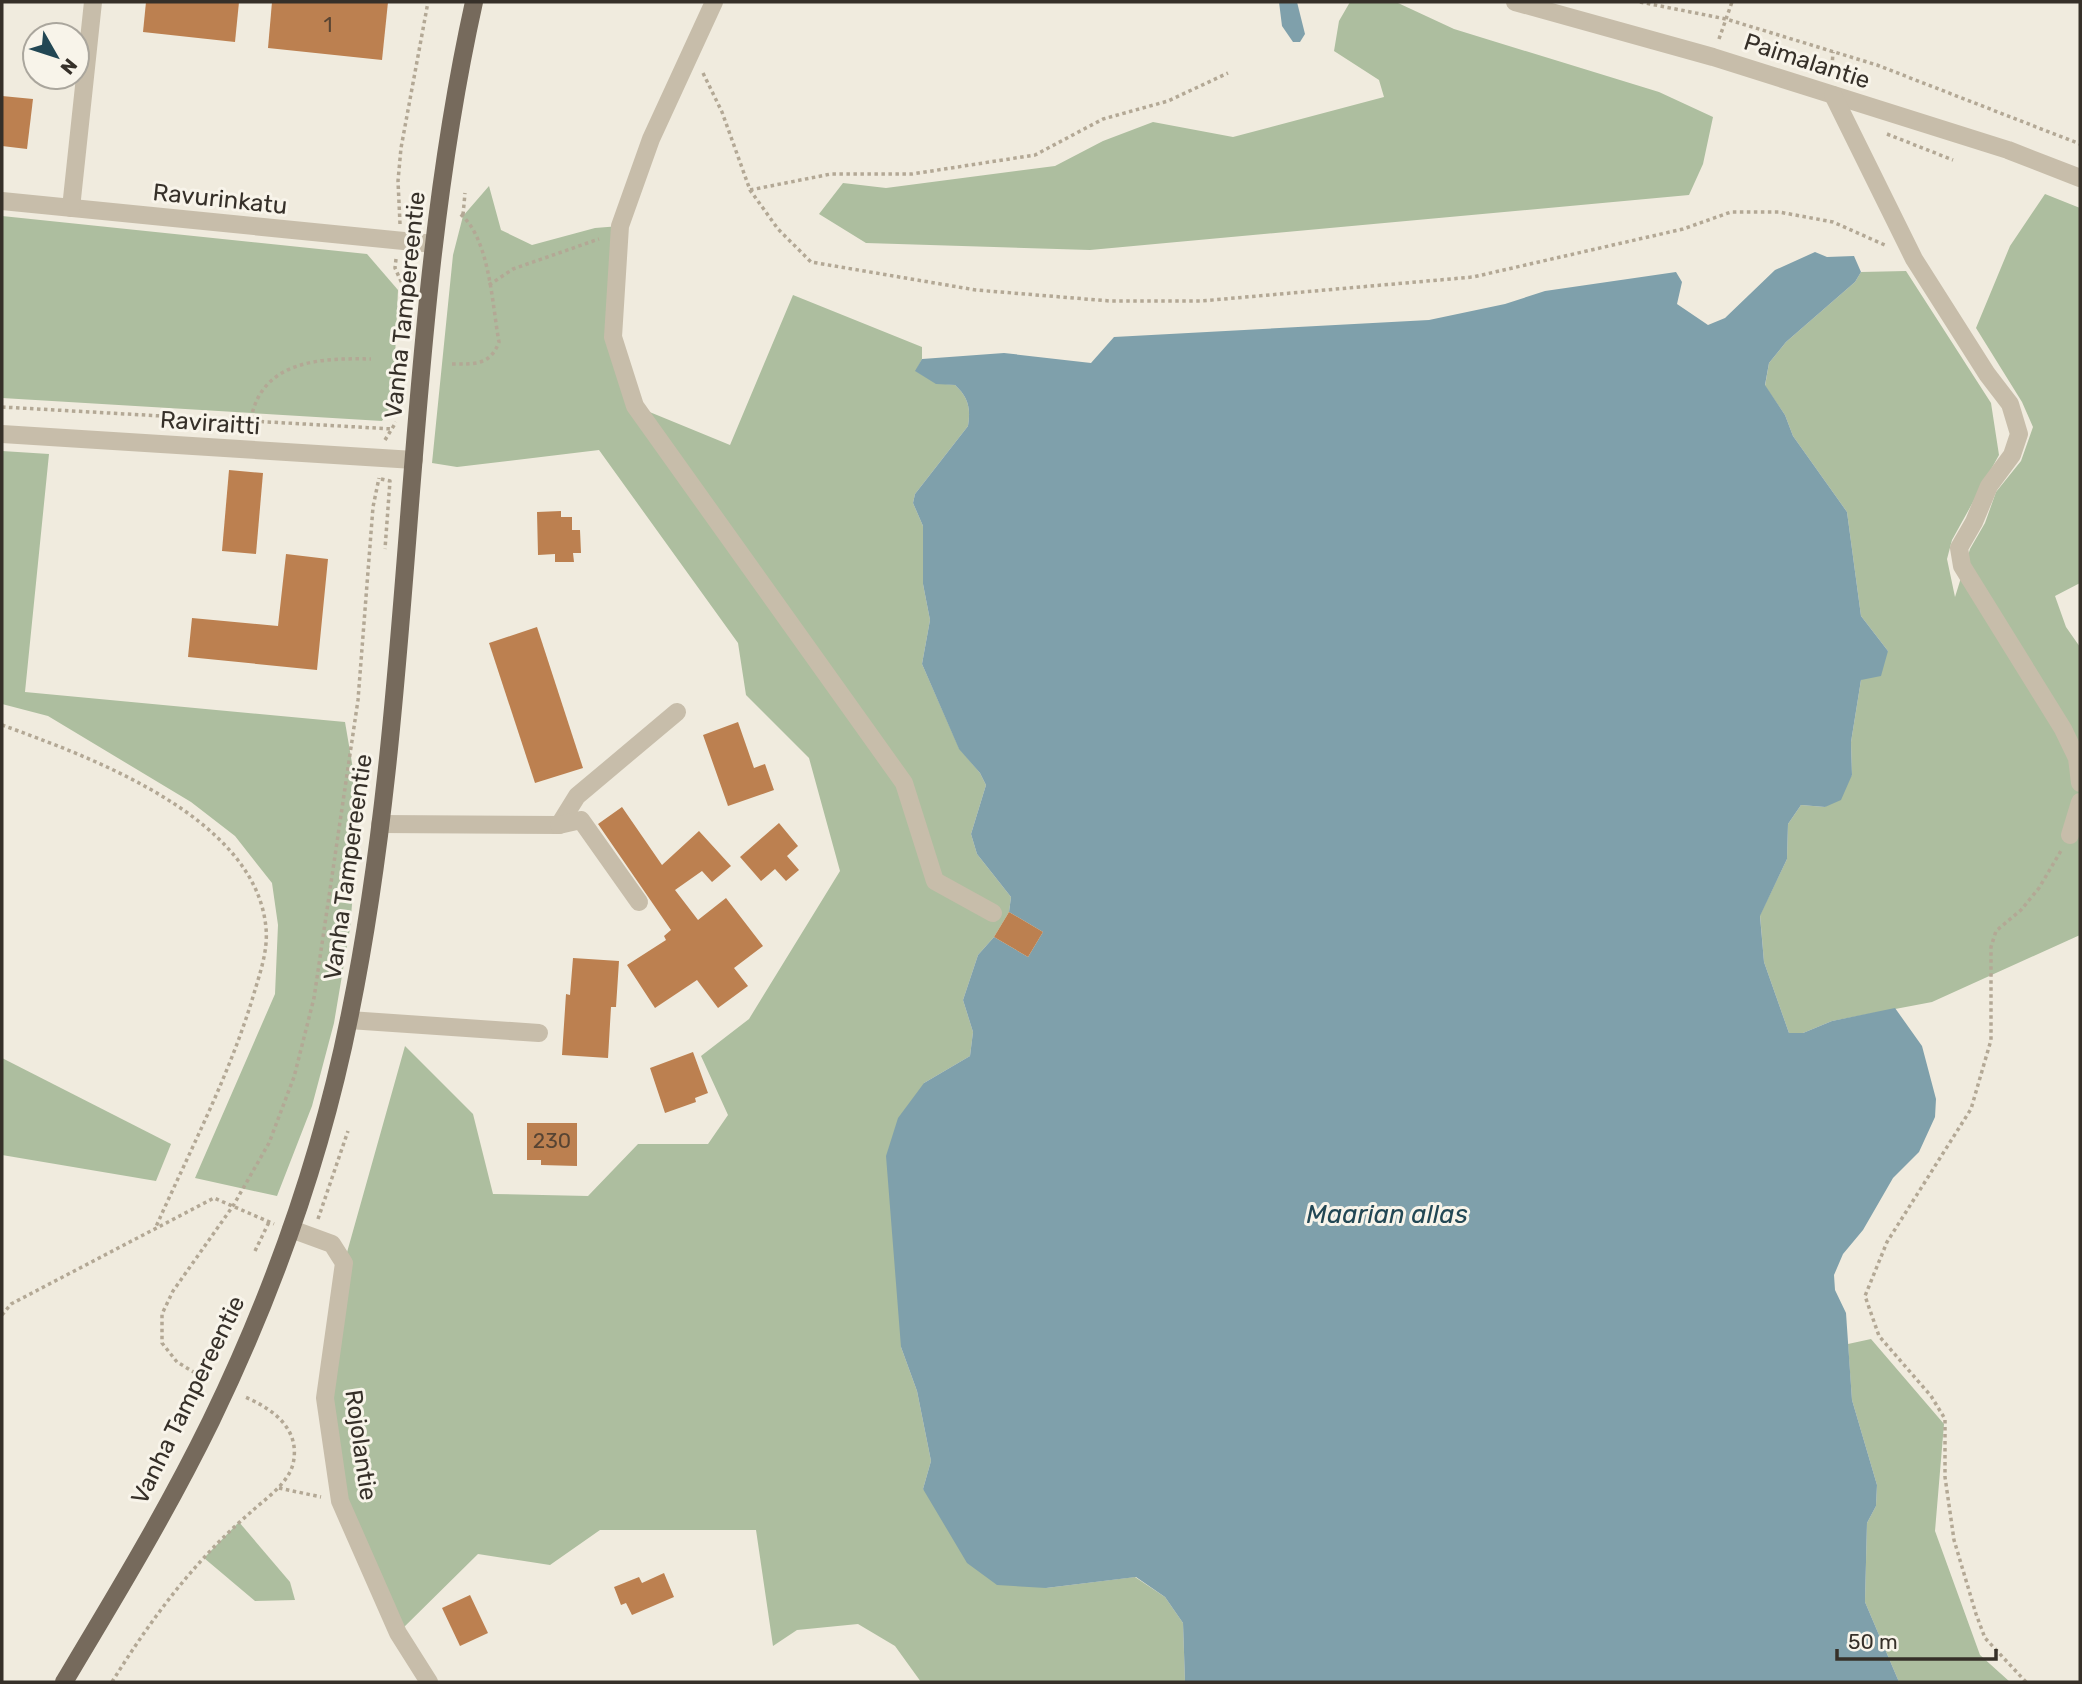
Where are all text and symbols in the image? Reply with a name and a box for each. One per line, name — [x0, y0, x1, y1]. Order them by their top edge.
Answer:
house number: 1 — [324, 12, 333, 37]
north arrow — [21, 21, 91, 91]
street label: Paimalantie — [1740, 27, 1874, 95]
text: N — [56, 54, 82, 79]
street label: Ravurinkatu — [151, 178, 289, 220]
street label: Vanha Tampereentie — [379, 190, 431, 420]
street label: Raviraitti — [159, 406, 261, 440]
street label: Vanha Tampereentie — [318, 752, 378, 982]
house number: 230 — [533, 1128, 571, 1153]
water label: Maarian allas — [1306, 1199, 1468, 1230]
street label: Vanha Tampereentie — [125, 1291, 251, 1509]
street label: Rojolantie — [339, 1388, 383, 1502]
scale bar — [1837, 1618, 1996, 1662]
text: 50 m — [1848, 1629, 1898, 1654]

